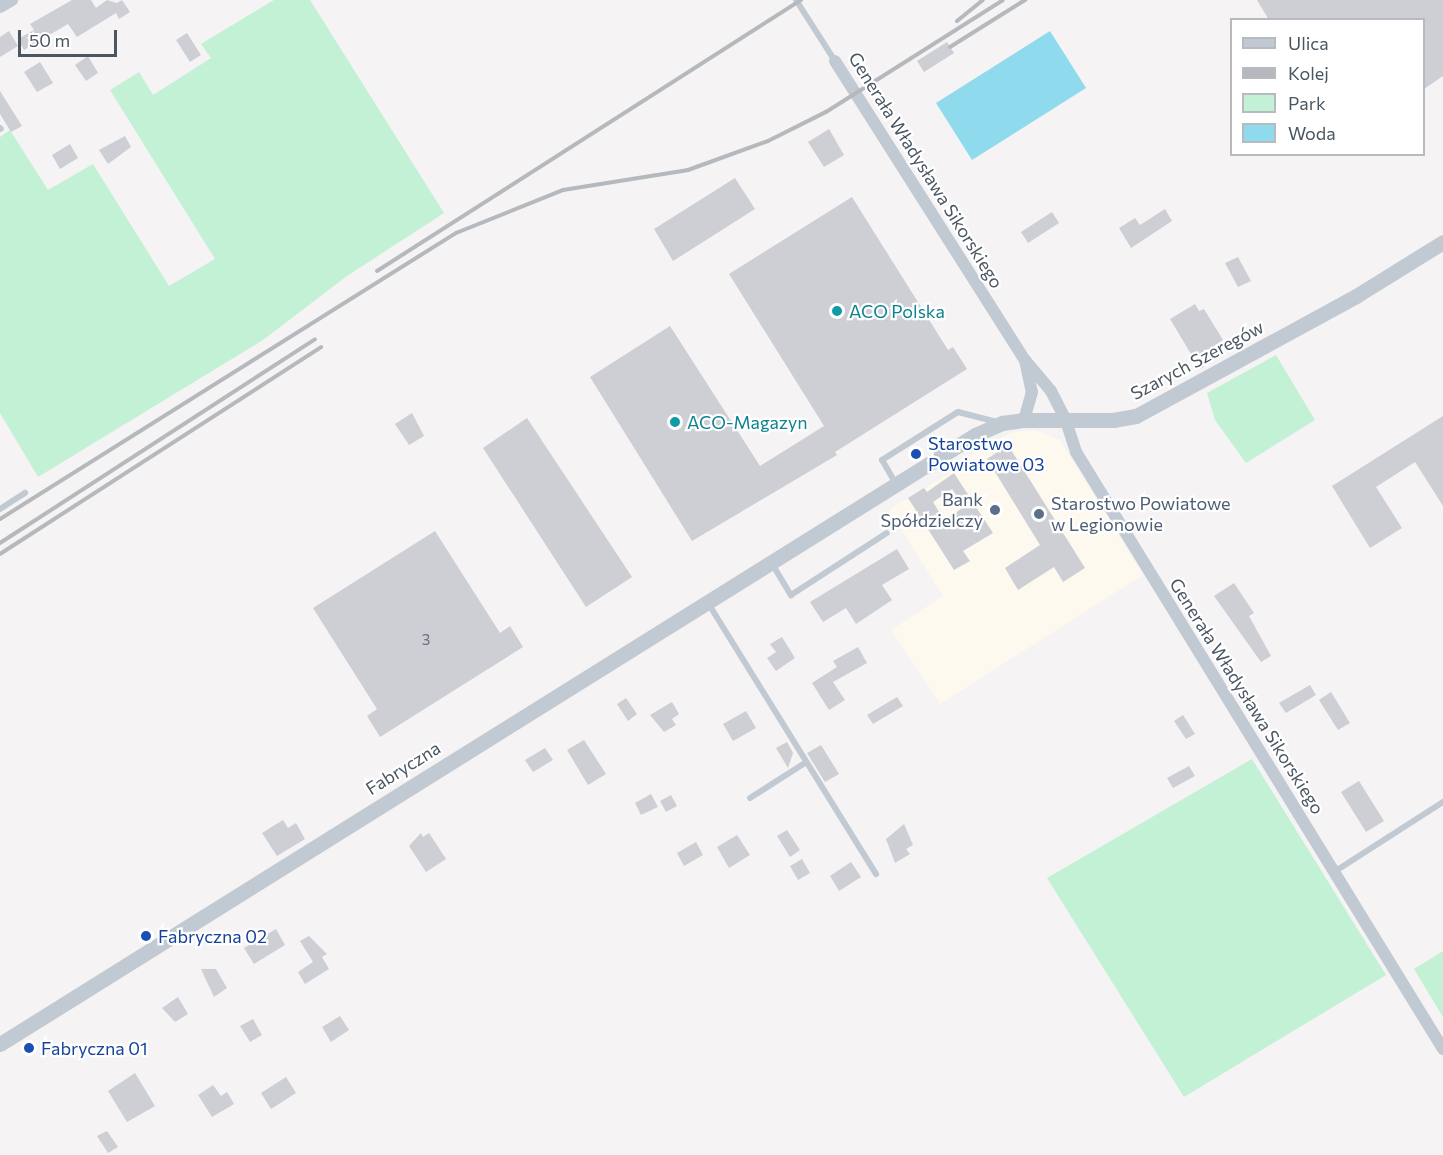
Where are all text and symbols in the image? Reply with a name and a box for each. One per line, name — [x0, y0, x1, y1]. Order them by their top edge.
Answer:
scale bar — [21, 18, 120, 56]
legend — [1230, 18, 1425, 156]
text: 50 m — [29, 29, 70, 51]
text: Ulica — [1288, 32, 1329, 54]
street label: Generała Władysława Sikorskiego — [844, 48, 1008, 292]
text: Kolej — [1288, 62, 1329, 84]
text: Park — [1288, 92, 1326, 114]
text: Woda — [1288, 122, 1336, 144]
place label: ACO Polska — [849, 300, 945, 322]
marker: ACO Polska — [830, 304, 844, 318]
street label: Szarych Szeregów — [1127, 316, 1267, 404]
place label: ACO-Magazyn — [687, 411, 808, 433]
marker: ACO-Magazyn — [668, 415, 682, 429]
place label: Starostwo Powiatowe 03 — [928, 433, 1045, 476]
marker: Starostwo Powiatowe 03 — [909, 447, 923, 461]
place label: Bank Spółdzielczy — [880, 489, 983, 532]
place label: Starostwo Powiatowe w Legionowie — [1051, 493, 1231, 536]
marker: Bank Spółdzielczy — [988, 503, 1002, 517]
marker: Starostwo Powiatowe w Legionowie — [1032, 507, 1046, 521]
street label: Generała Władysława Sikorskiego — [1165, 574, 1329, 818]
house number: 3 — [422, 631, 430, 649]
street label: Fabryczna — [362, 737, 444, 799]
place label: Fabryczna 02 — [158, 925, 267, 947]
marker: Fabryczna 02 — [139, 929, 153, 943]
place label: Fabryczna 01 — [41, 1037, 148, 1059]
marker: Fabryczna 01 — [22, 1041, 36, 1055]

